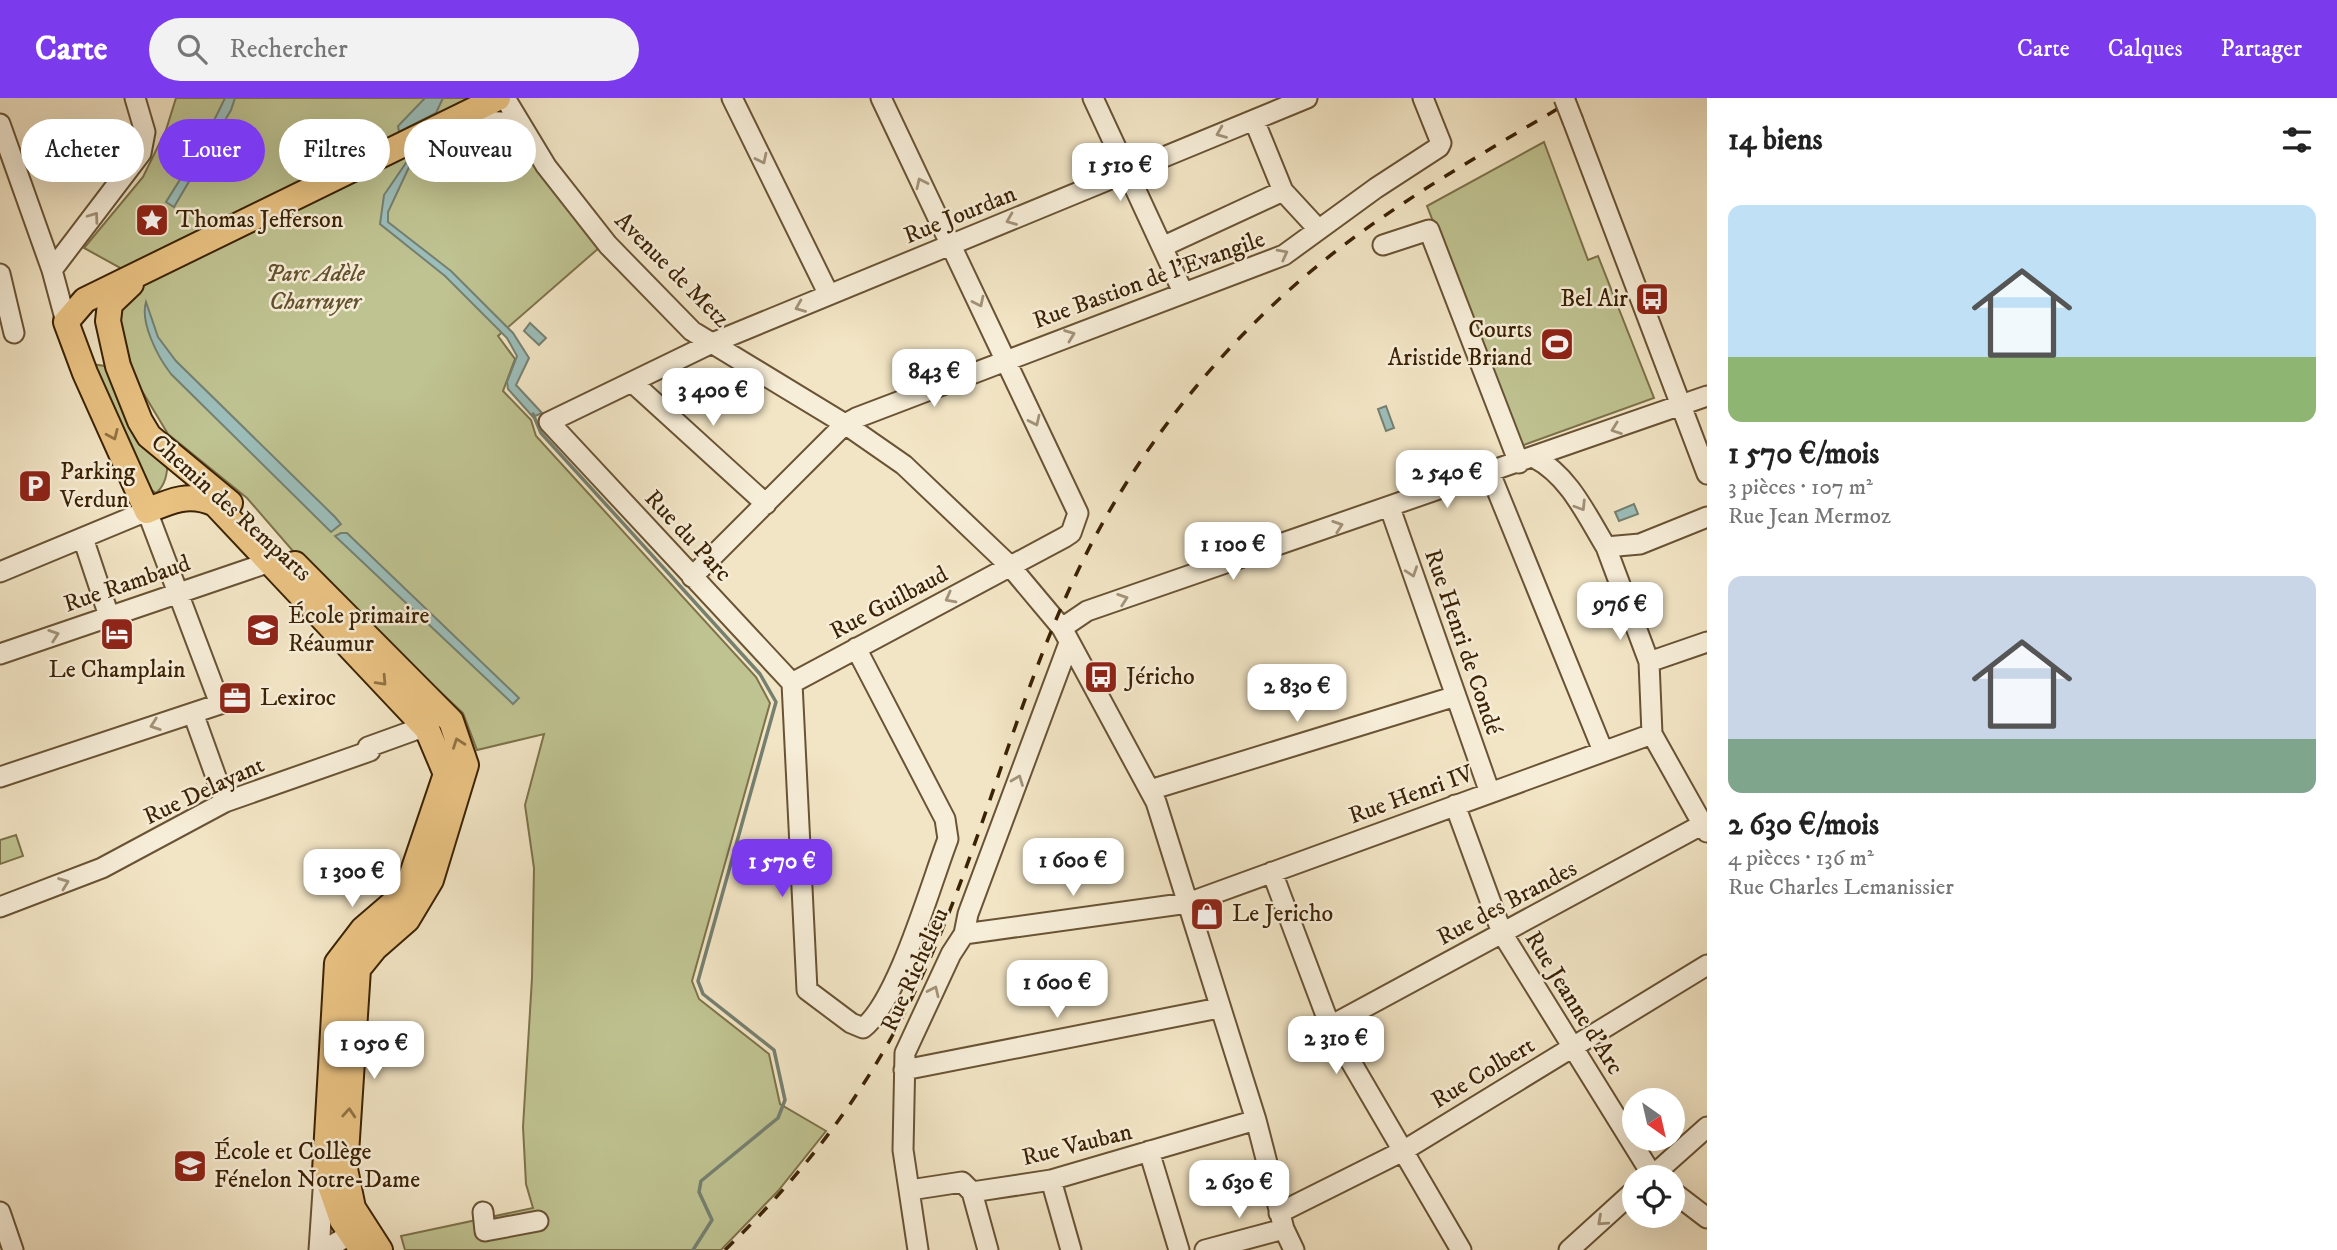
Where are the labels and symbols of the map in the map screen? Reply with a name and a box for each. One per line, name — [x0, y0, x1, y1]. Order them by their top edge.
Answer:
one-way arrow — [1216, 125, 1228, 139]
pin: 1 510 € — [1055, 144, 1185, 203]
one-way arrow — [754, 152, 768, 164]
one-way arrow — [916, 178, 930, 190]
street label: Rue Jourdan — [899, 179, 1021, 251]
place icon: Thomas Jefferson — [133, 201, 171, 239]
place label: Thomas Jefferson — [176, 205, 344, 235]
street label: Avenue de Metz — [608, 206, 736, 334]
one-way arrow — [86, 212, 98, 225]
one-way arrow — [1005, 212, 1018, 226]
street label: Rue Bastion de l'Evangile — [1029, 224, 1269, 336]
one-way arrow — [1275, 249, 1288, 262]
park label: Parc Adèle Charruyer — [265, 259, 365, 317]
bus stop icon: Bel Air — [1633, 280, 1671, 318]
place label: Bel Air — [1560, 284, 1628, 314]
one-way arrow — [970, 295, 984, 307]
one-way arrow — [795, 299, 808, 313]
place label: Courts Aristide Briand — [1388, 315, 1532, 373]
sports icon: Courts Aristide Briand — [1538, 325, 1576, 363]
one-way arrow — [1064, 329, 1076, 343]
pin: 843 € — [885, 350, 983, 409]
pin: 3 400 € — [648, 368, 778, 428]
one-way arrow — [1027, 414, 1041, 426]
one-way arrow — [1611, 421, 1623, 435]
one-way arrow — [105, 428, 119, 441]
street label: Chemin des Remparts — [144, 428, 318, 588]
pin: 2 540 € — [1382, 450, 1512, 510]
place label: Parking Verdun — [59, 457, 136, 515]
parking icon: Parking Verdun — [16, 467, 54, 505]
street label: Rue du Parc — [638, 484, 738, 588]
one-way arrow — [1573, 499, 1586, 512]
one-way arrow — [1331, 520, 1344, 534]
pin: 1 100 € — [1168, 522, 1298, 582]
street label: Rue Henri de Condé — [1417, 545, 1509, 739]
street label: Rue Rambaud — [60, 548, 194, 620]
street label: Rue Guilbaud — [825, 559, 953, 647]
one-way arrow — [1404, 566, 1418, 578]
pin: 976 € — [1571, 582, 1669, 642]
one-way arrow — [944, 590, 957, 603]
one-way arrow — [1116, 593, 1128, 607]
place label: École primaire Réaumur — [288, 601, 430, 659]
school or university icon: École primaire Réaumur — [244, 611, 282, 649]
hotel icon: Le Champlain — [98, 615, 136, 653]
one-way arrow — [48, 629, 60, 643]
place label: Le Champlain — [48, 655, 186, 685]
bus stop icon: Jéricho — [1082, 658, 1120, 696]
place label: Jéricho — [1124, 662, 1195, 692]
pin: 2 830 € — [1232, 664, 1362, 724]
one-way arrow — [374, 673, 387, 686]
office icon: Lexiroc — [216, 679, 254, 717]
place label: Lexiroc — [260, 683, 336, 713]
one-way arrow — [149, 717, 161, 732]
one-way arrow — [452, 737, 466, 750]
street label: Rue Delayant — [139, 750, 269, 832]
street label: Rue Henri IV — [1345, 758, 1478, 831]
one-way arrow — [1009, 775, 1023, 787]
pin: 1 600 € — [1008, 838, 1138, 898]
pin: 1 570 € — [717, 840, 847, 899]
pin: 1 300 € — [287, 850, 417, 909]
street label: Rue des Brandes — [1432, 854, 1582, 952]
one-way arrow — [57, 877, 69, 891]
shop icon: Le Jericho — [1188, 895, 1226, 933]
place label: Le Jericho — [1232, 899, 1333, 929]
street label: Rue Richelieu — [874, 903, 956, 1037]
street label: Rue Jeanne d'Arc — [1518, 926, 1630, 1080]
pin: 1 600 € — [992, 960, 1122, 1020]
one-way arrow — [926, 986, 940, 998]
pin: 2 310 € — [1271, 1016, 1401, 1076]
pin: 1 050 € — [309, 1021, 439, 1081]
street label: Rue Colbert — [1426, 1030, 1540, 1116]
north arrow — [1622, 1088, 1685, 1152]
one-way arrow — [341, 1107, 356, 1118]
street label: Rue Vauban — [1019, 1117, 1135, 1173]
place label: École et Collège Fénelon Notre-Dame — [214, 1137, 420, 1195]
school or university icon: École et Collège Fénelon Notre-Dame — [171, 1147, 209, 1185]
pin: 2 630 € — [1174, 1160, 1304, 1220]
one-way arrow — [1597, 1213, 1610, 1225]

